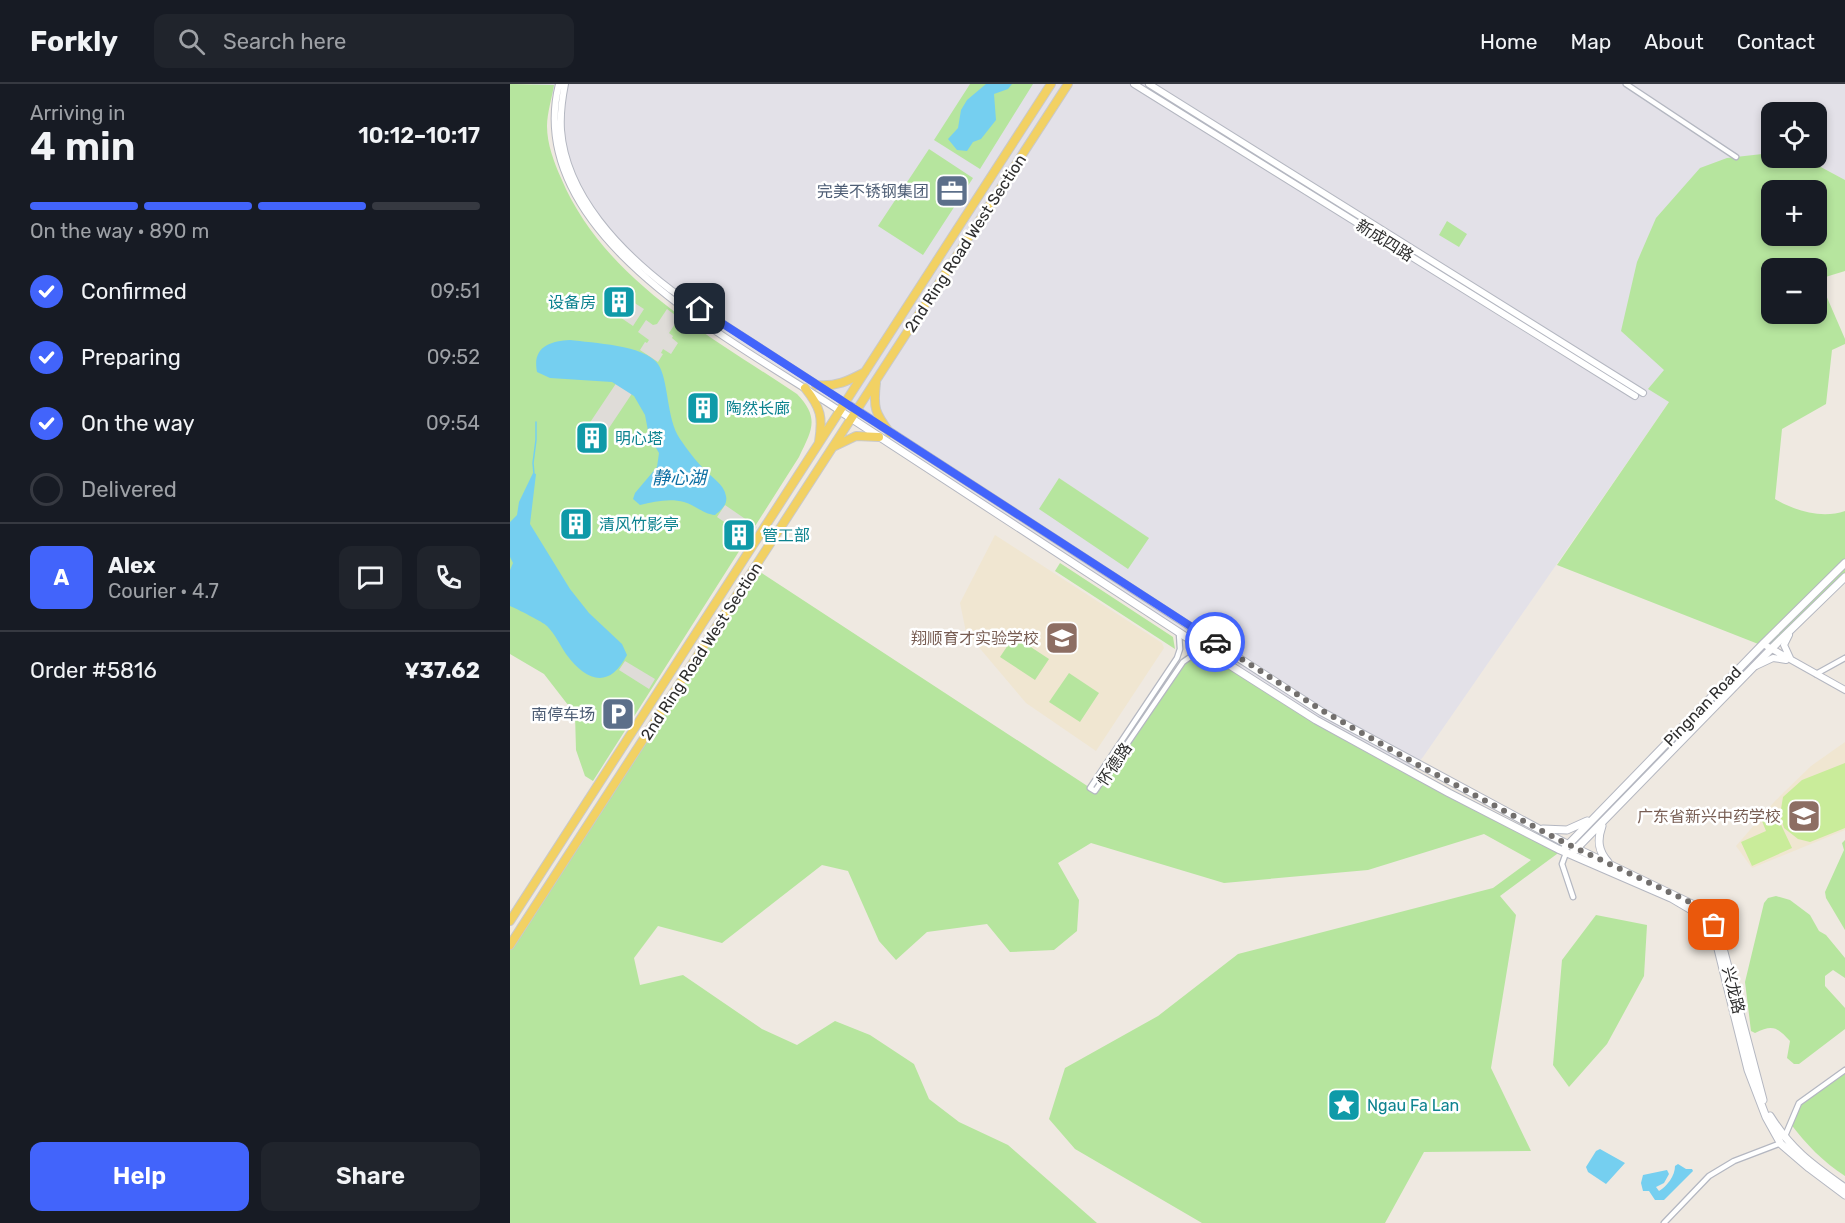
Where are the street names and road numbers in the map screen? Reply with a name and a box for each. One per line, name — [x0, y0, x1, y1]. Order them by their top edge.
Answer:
street label: 2nd Ring Road West Section — [901, 151, 1030, 336]
street label: 新成四路 — [1353, 215, 1417, 265]
street label: 2nd Ring Road West Section — [637, 559, 766, 744]
street label: Pingnan Road — [1660, 663, 1745, 750]
street label: 怀德路 — [1093, 739, 1136, 789]
street label: 兴龙路 — [1718, 965, 1749, 1016]

